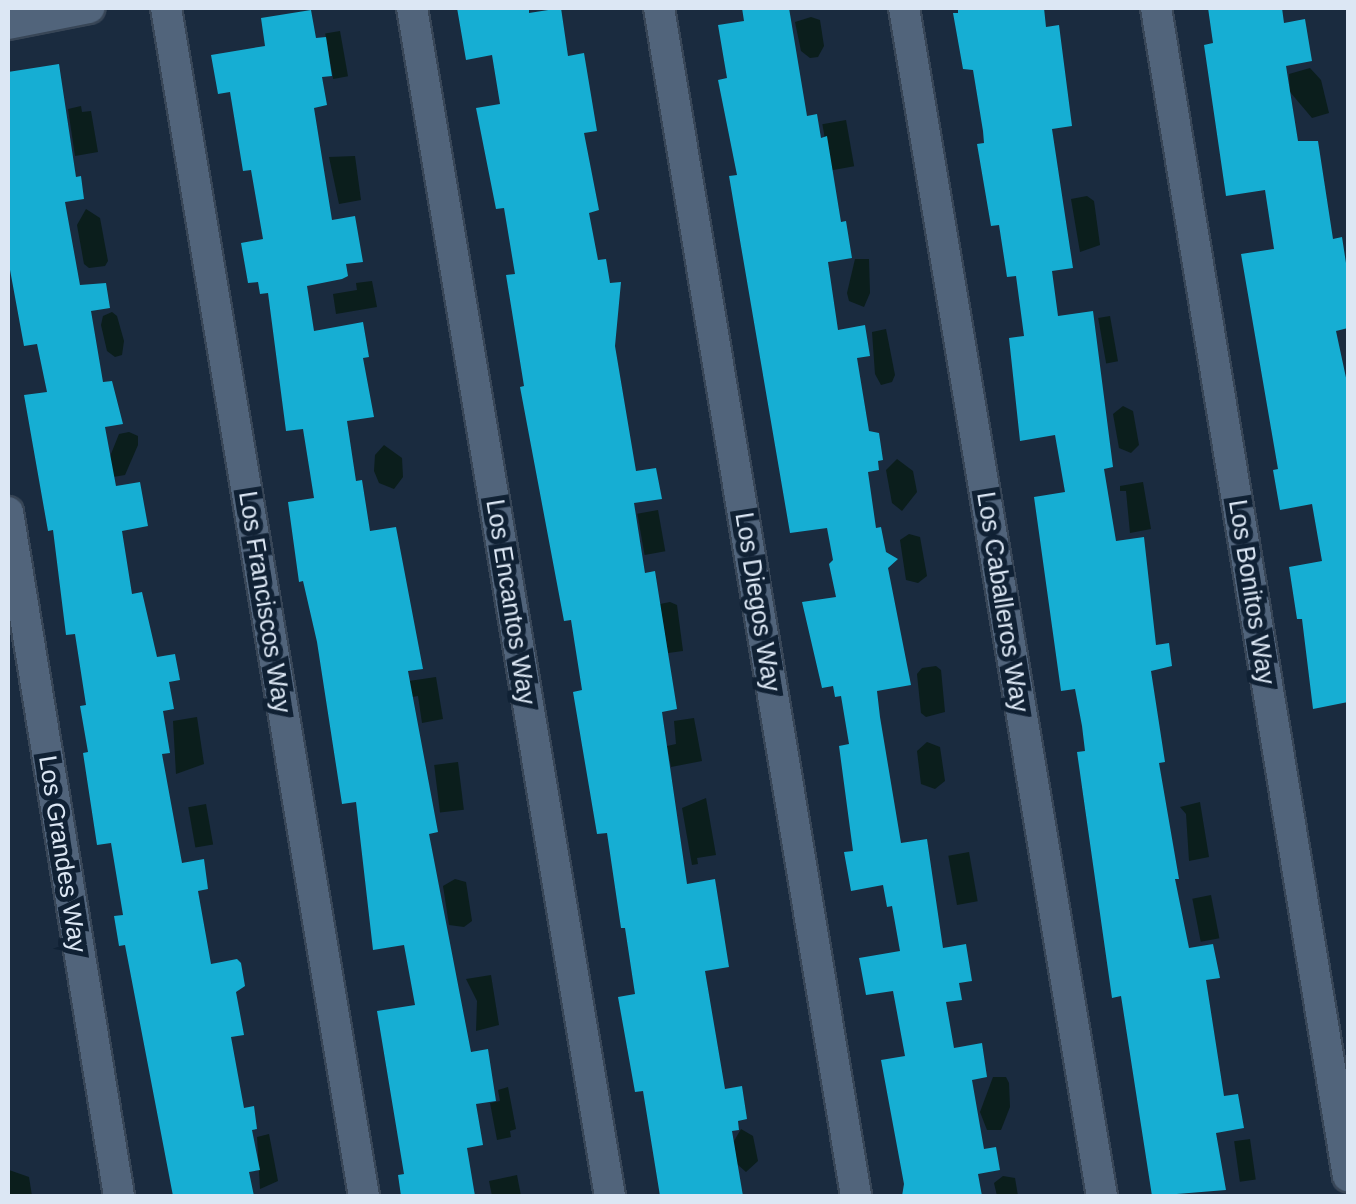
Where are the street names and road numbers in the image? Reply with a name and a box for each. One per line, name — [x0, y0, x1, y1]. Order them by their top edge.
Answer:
street label: Los Franciscos Way — [233, 489, 297, 715]
street label: Los Caballeros Way — [971, 490, 1035, 714]
street label: Los Encantos Way — [480, 497, 542, 707]
street label: Los Bonitos Way — [1223, 497, 1281, 687]
street label: Los Diegos Way — [729, 510, 787, 694]
street label: Los Grandes Way — [33, 753, 93, 955]

